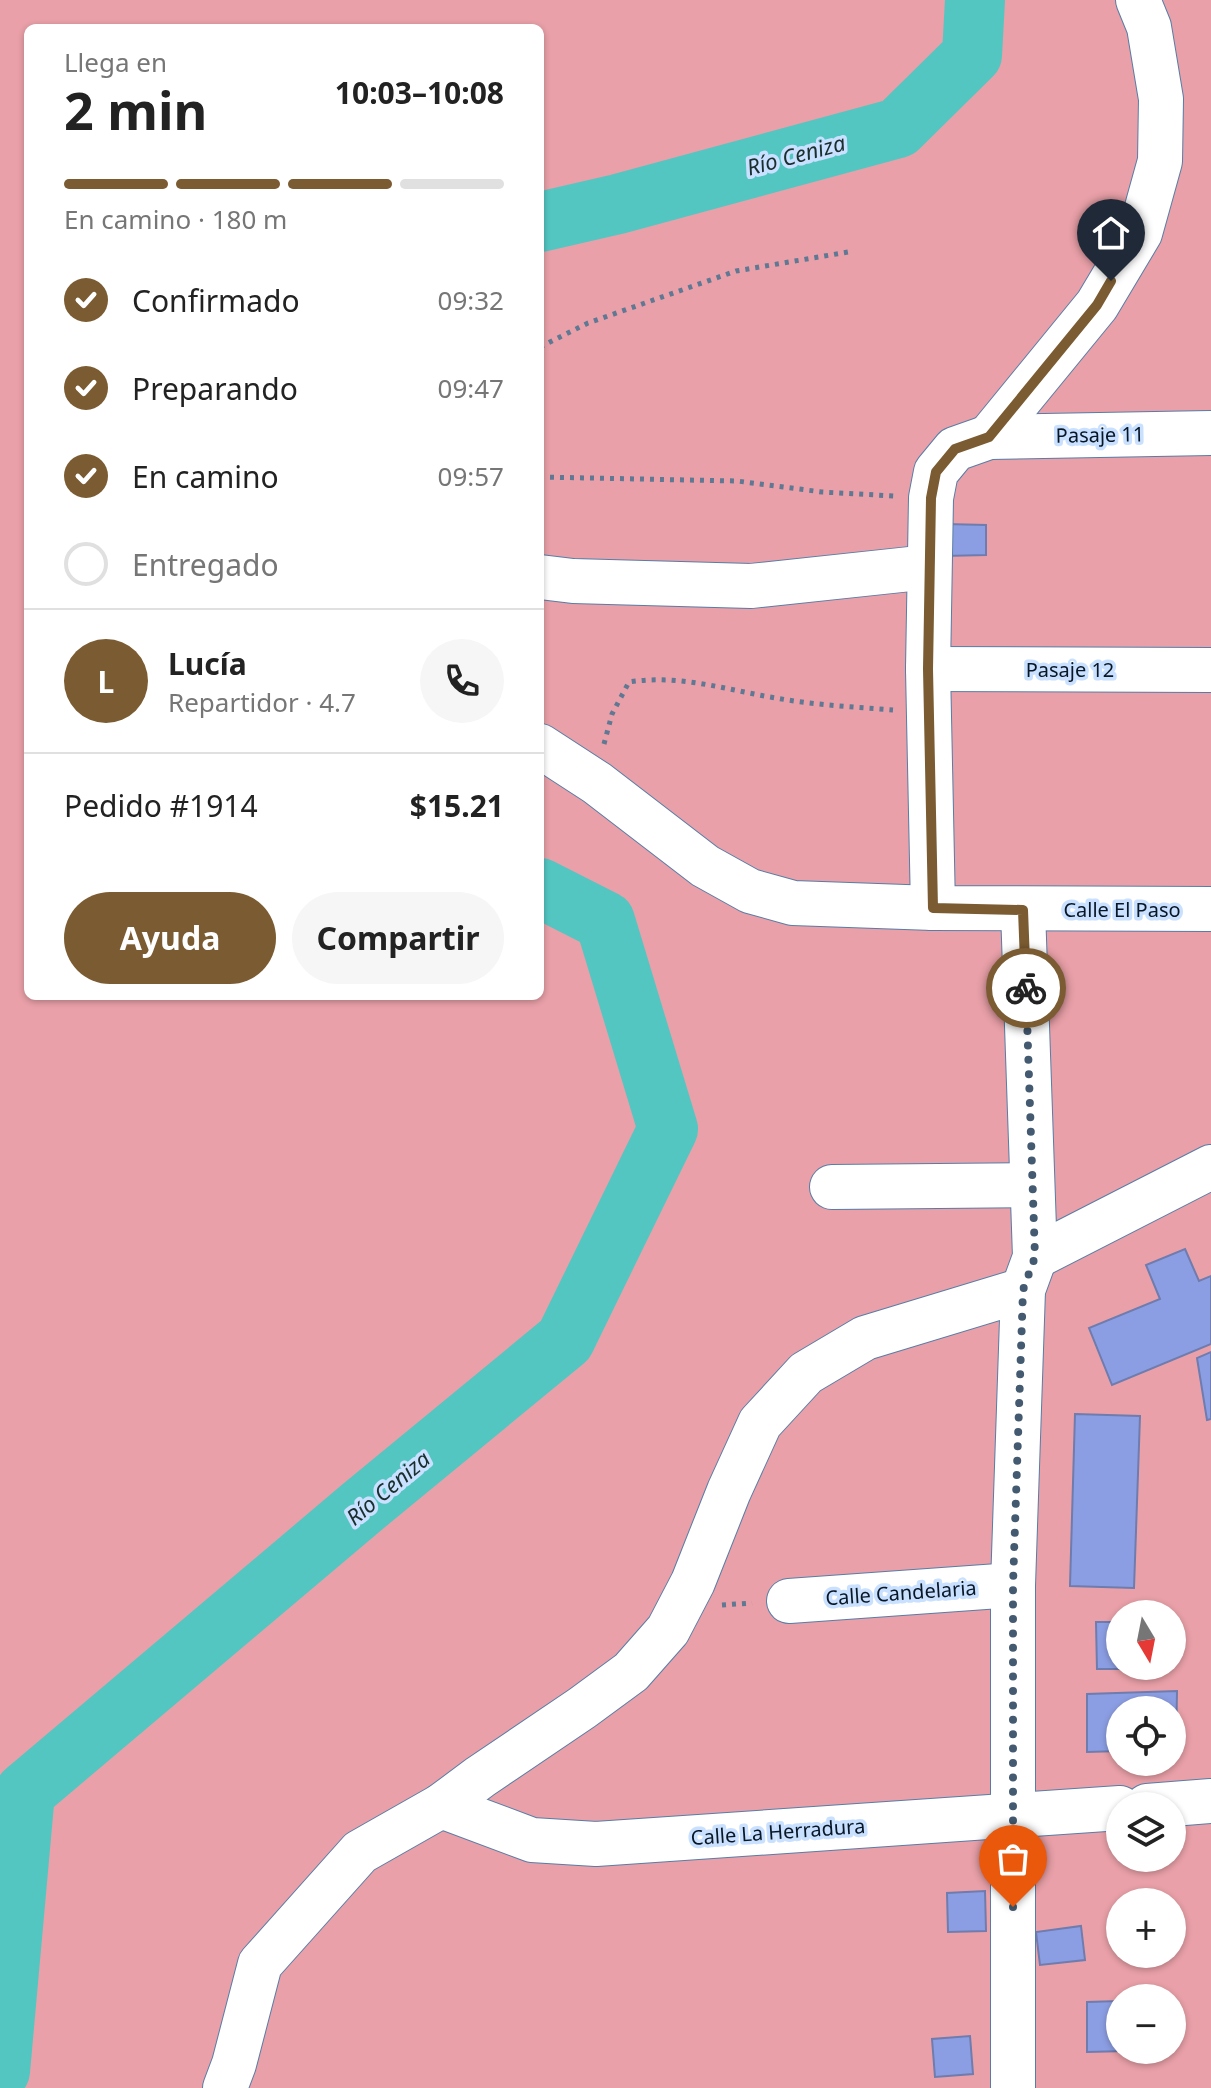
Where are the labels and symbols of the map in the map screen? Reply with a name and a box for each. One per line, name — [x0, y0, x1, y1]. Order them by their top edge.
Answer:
water label: Río Ceniza — [743, 126, 849, 182]
pin — [1077, 199, 1145, 281]
street label: Pasaje 11 — [1055, 420, 1145, 449]
street label: Pasaje 12 — [1026, 656, 1114, 683]
street label: Calle El Paso — [1063, 896, 1181, 923]
courier — [986, 948, 1066, 1028]
water label: Río Ceniza — [339, 1443, 436, 1531]
street label: Calle Candelaria — [824, 1574, 977, 1611]
north arrow — [1106, 1600, 1186, 1680]
street label: Calle La Herradura — [690, 1812, 866, 1851]
pin — [979, 1825, 1047, 1907]

